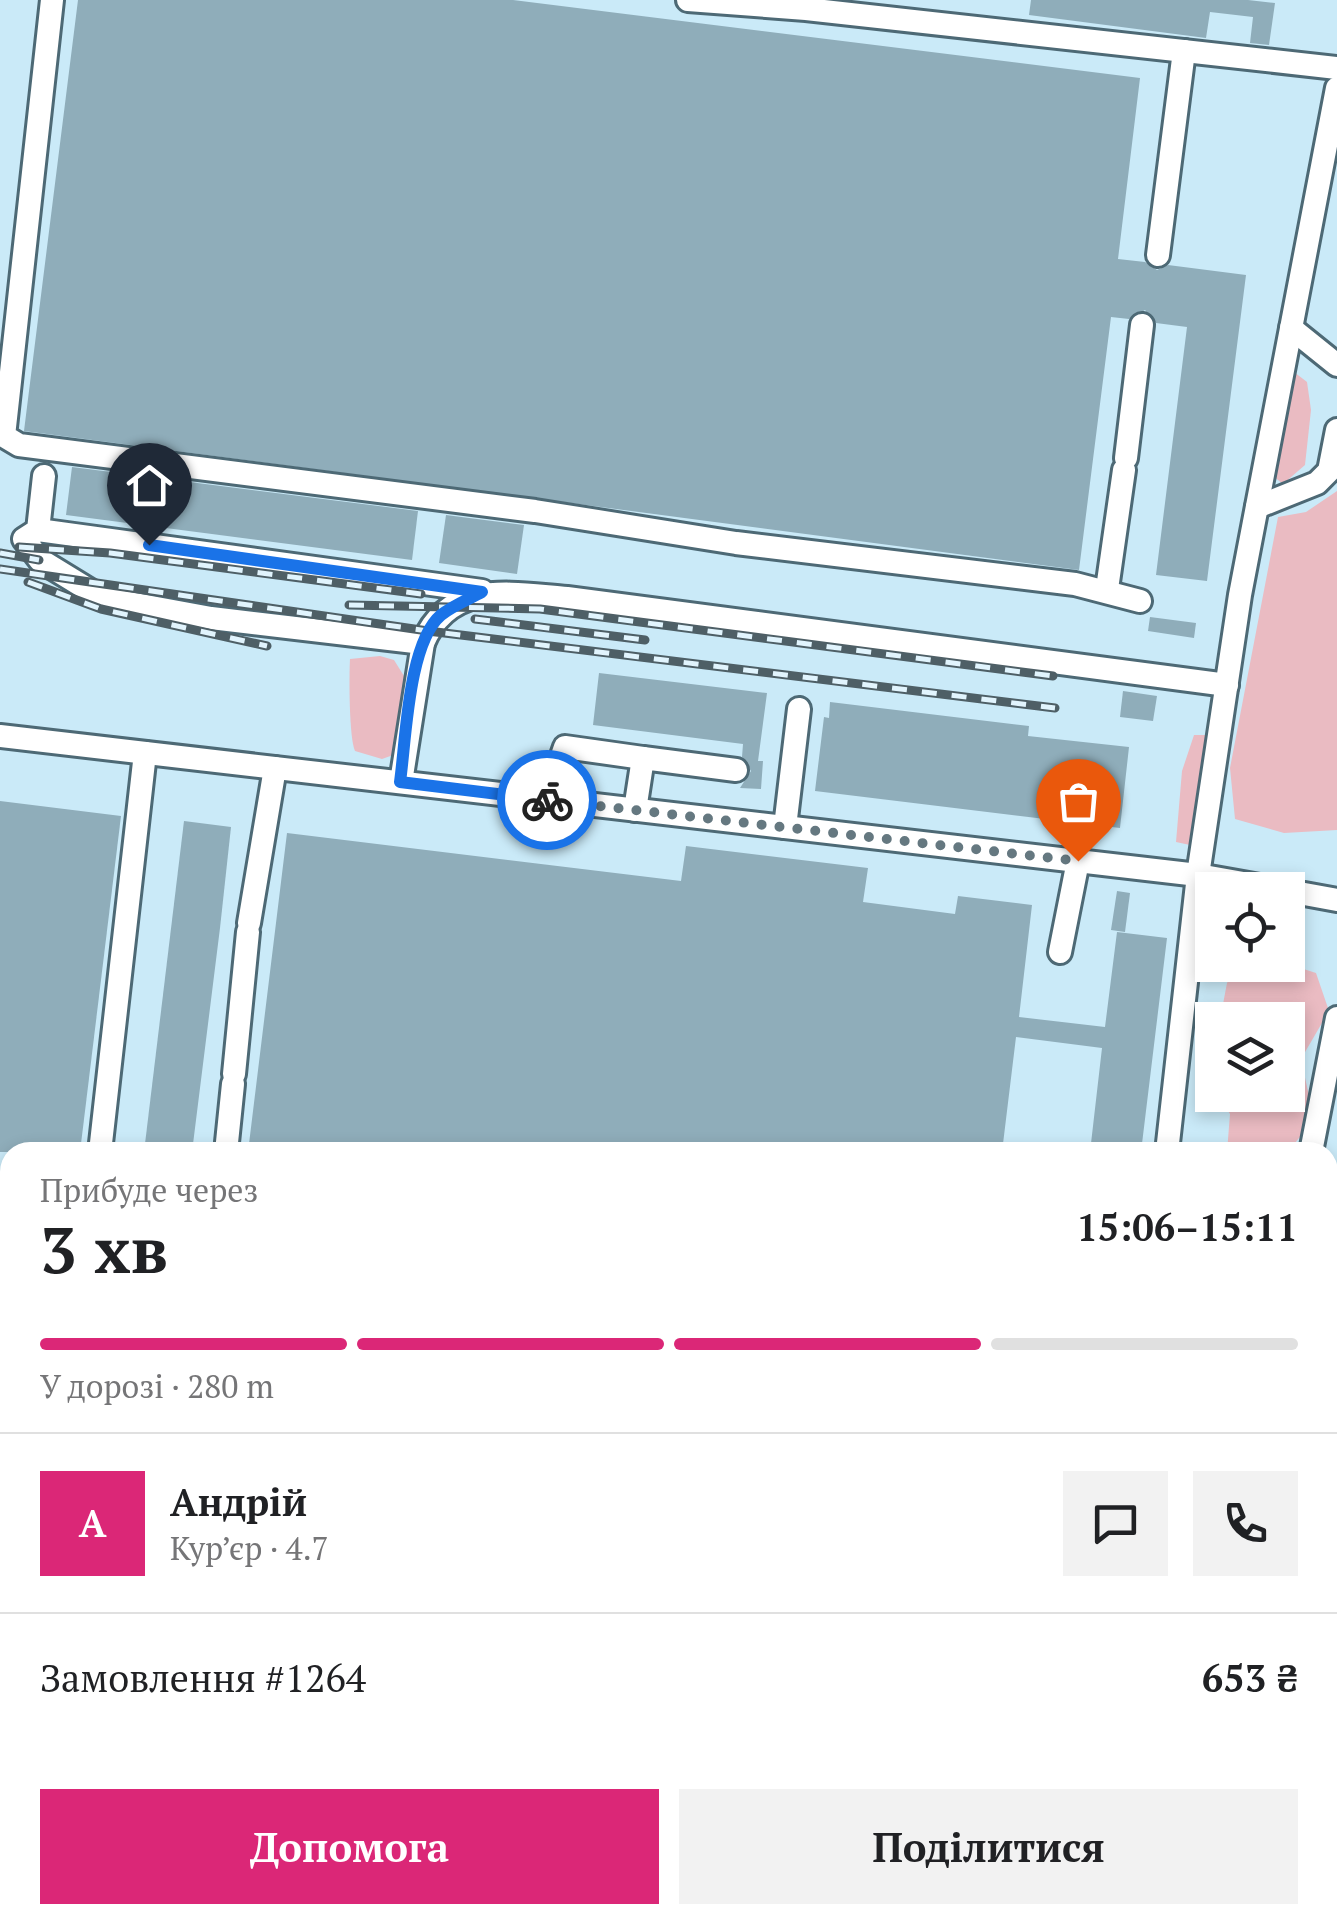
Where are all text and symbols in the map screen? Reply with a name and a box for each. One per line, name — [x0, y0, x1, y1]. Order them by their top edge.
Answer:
pin — [107, 443, 192, 546]
icon: home — [122, 458, 177, 513]
courier — [497, 750, 597, 850]
pin — [1036, 759, 1121, 862]
icon: bike — [520, 773, 575, 828]
icon: bag — [1051, 774, 1106, 829]
map controls — [1195, 872, 1305, 1112]
button: locate — [1195, 872, 1305, 982]
button: layers — [1195, 1002, 1305, 1112]
text: Прибуде через — [40, 1169, 259, 1211]
text: 15:06–15:11 — [1076, 1202, 1298, 1252]
text: 3 хв — [40, 1205, 168, 1292]
text: У дорозі · 280 m — [40, 1365, 274, 1407]
button: chat — [1063, 1471, 1168, 1576]
button: phone — [1193, 1471, 1298, 1576]
text: Андрій — [170, 1477, 307, 1527]
text: А — [79, 1498, 106, 1548]
text: Кур’єр · 4.7 — [170, 1527, 329, 1569]
text: Замовлення #1264 — [40, 1653, 366, 1703]
text: 653 ₴ — [1202, 1653, 1298, 1703]
button: Допомога — [40, 1789, 659, 1904]
button: Поділитися — [679, 1789, 1298, 1904]

